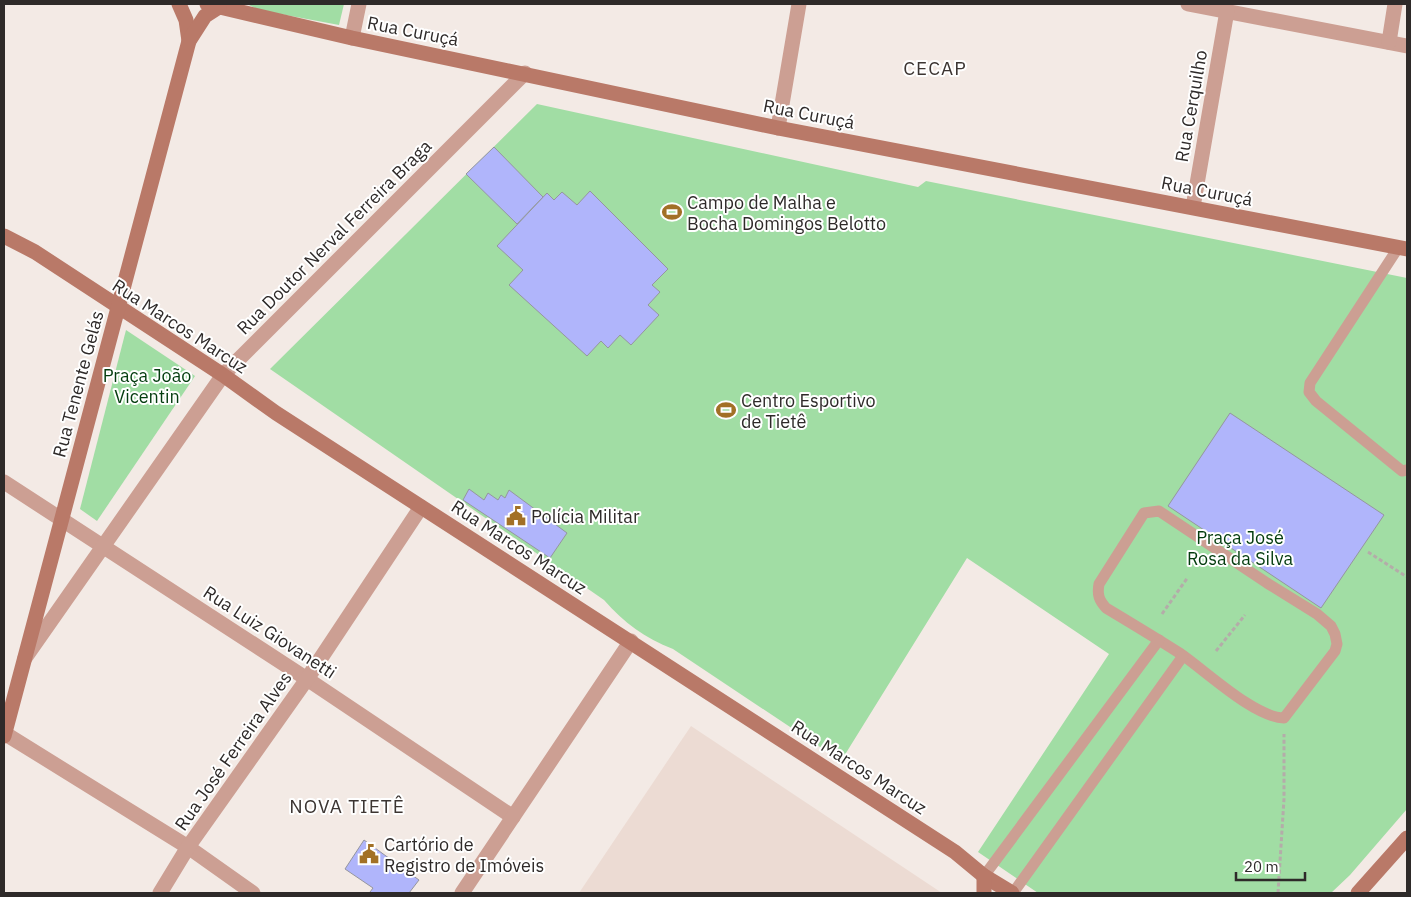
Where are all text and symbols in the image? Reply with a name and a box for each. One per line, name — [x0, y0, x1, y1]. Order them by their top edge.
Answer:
street label: Rua Curuçá — [365, 11, 461, 51]
street label: Rua Cerquilho — [1170, 48, 1212, 164]
district label: CECAP — [903, 56, 967, 80]
street label: Rua Curuçá — [761, 94, 857, 134]
street label: Rua Doutor Nerval Ferreira Braga — [232, 134, 437, 339]
street label: Rua Curuçá — [1159, 171, 1255, 211]
place label: Campo de Malha e Bocha Domingos Belotto — [687, 191, 886, 235]
sports icon: Campo de Malha e Bocha Domingos Belotto — [661, 201, 683, 223]
street label: Rua Marcos Marcuz — [108, 274, 252, 378]
street label: Rua Tenente Gelás — [47, 308, 109, 460]
park label: Praça João Vicentin — [103, 364, 191, 408]
place label: Centro Esportivo de Tietê — [741, 389, 876, 433]
sports icon: Centro Esportivo de Tietê — [715, 399, 737, 421]
street label: Rua Marcos Marcuz — [447, 495, 591, 599]
public building icon: Polícia Militar — [505, 505, 527, 527]
place label: Polícia Militar — [531, 505, 640, 528]
park label: Praça José Rosa da Silva — [1187, 526, 1293, 570]
street label: Rua Luiz Giovanetti — [199, 580, 341, 684]
street label: Rua José Ferreira Alves — [169, 667, 297, 835]
street label: Rua Marcos Marcuz — [787, 715, 931, 819]
district label: NOVA TIETÊ — [289, 794, 405, 818]
place label: Cartório de Registro de Imóveis — [384, 833, 544, 877]
public building icon: Cartório de Registro de Imóveis — [358, 843, 380, 865]
scale bar — [1236, 850, 1305, 882]
text: 20 m — [1244, 857, 1279, 876]

